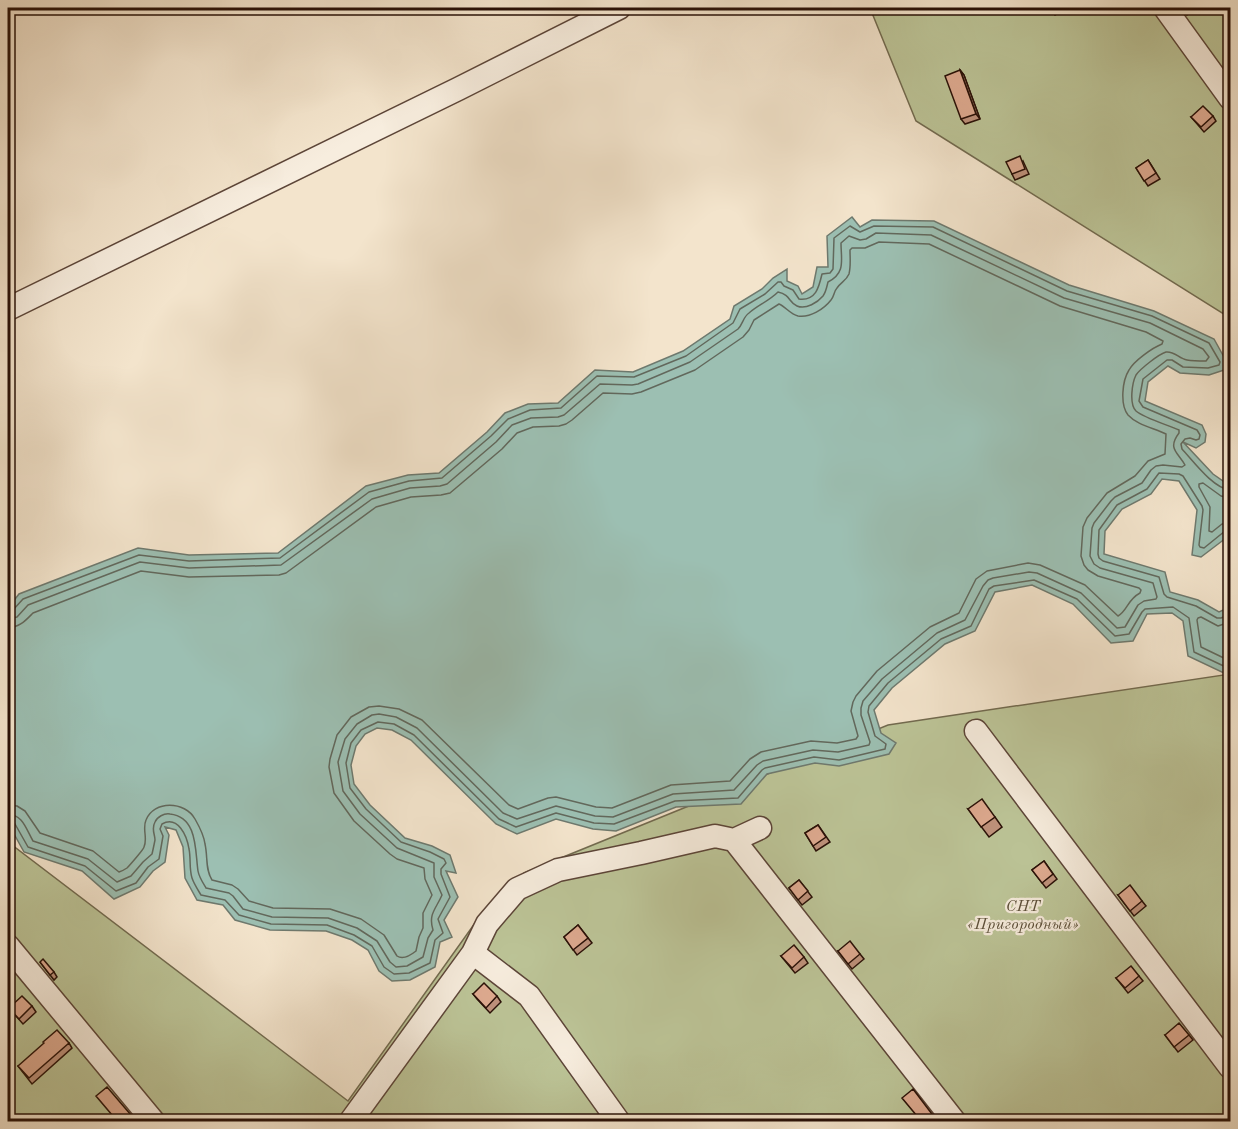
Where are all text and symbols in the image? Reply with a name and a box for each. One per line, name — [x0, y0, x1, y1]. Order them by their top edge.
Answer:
park label: СНТ «Пригородный» — [967, 899, 1079, 933]

